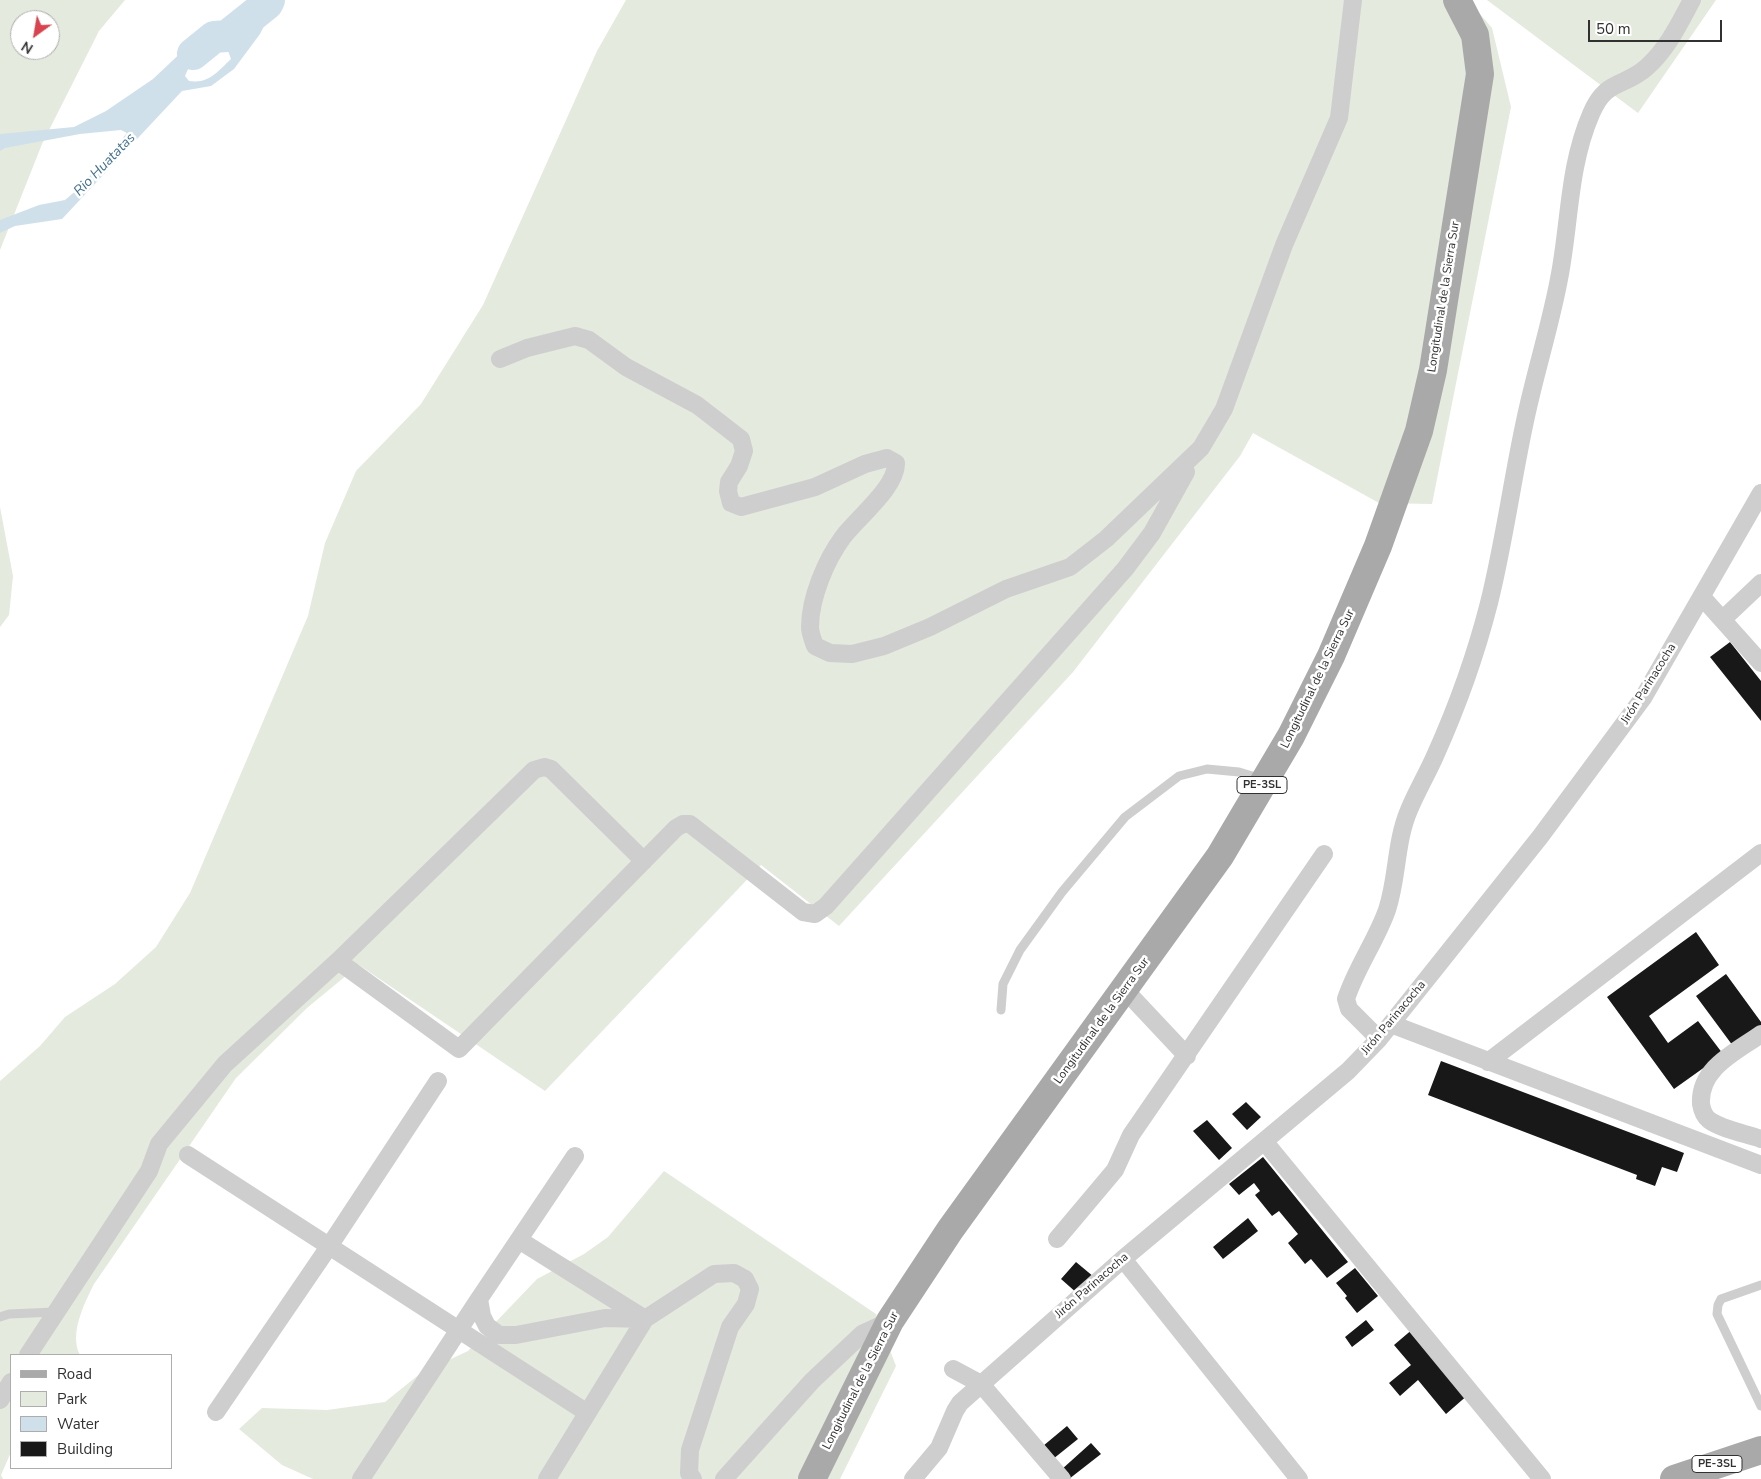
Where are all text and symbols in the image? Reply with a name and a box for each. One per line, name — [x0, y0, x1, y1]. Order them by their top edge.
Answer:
north arrow — [10, 10, 60, 60]
scale bar — [1591, 10, 1725, 42]
text: 50 m — [1596, 19, 1631, 39]
text: N — [18, 36, 37, 58]
water label: Rio Huatatas — [71, 130, 139, 200]
street label: Longitudinal de la Sierra Sur — [1425, 220, 1463, 374]
street label: Longitudinal de la Sierra Sur — [1278, 607, 1358, 751]
street label: Jirón Parinacocha — [1618, 641, 1680, 727]
road number: PE-3SL — [1237, 776, 1287, 794]
street label: Longitudinal de la Sierra Sur — [1051, 955, 1153, 1087]
street label: Jirón Parinacocha — [1359, 978, 1429, 1058]
street label: Jirón Parinacocha — [1052, 1250, 1132, 1322]
street label: Longitudinal de la Sierra Sur — [820, 1310, 902, 1452]
legend — [10, 1354, 172, 1469]
text: Road — [57, 1364, 92, 1384]
text: Park — [57, 1389, 87, 1409]
text: Water — [57, 1414, 99, 1434]
text: Building — [57, 1439, 113, 1459]
road number: PE-3SL — [1692, 1456, 1742, 1472]

